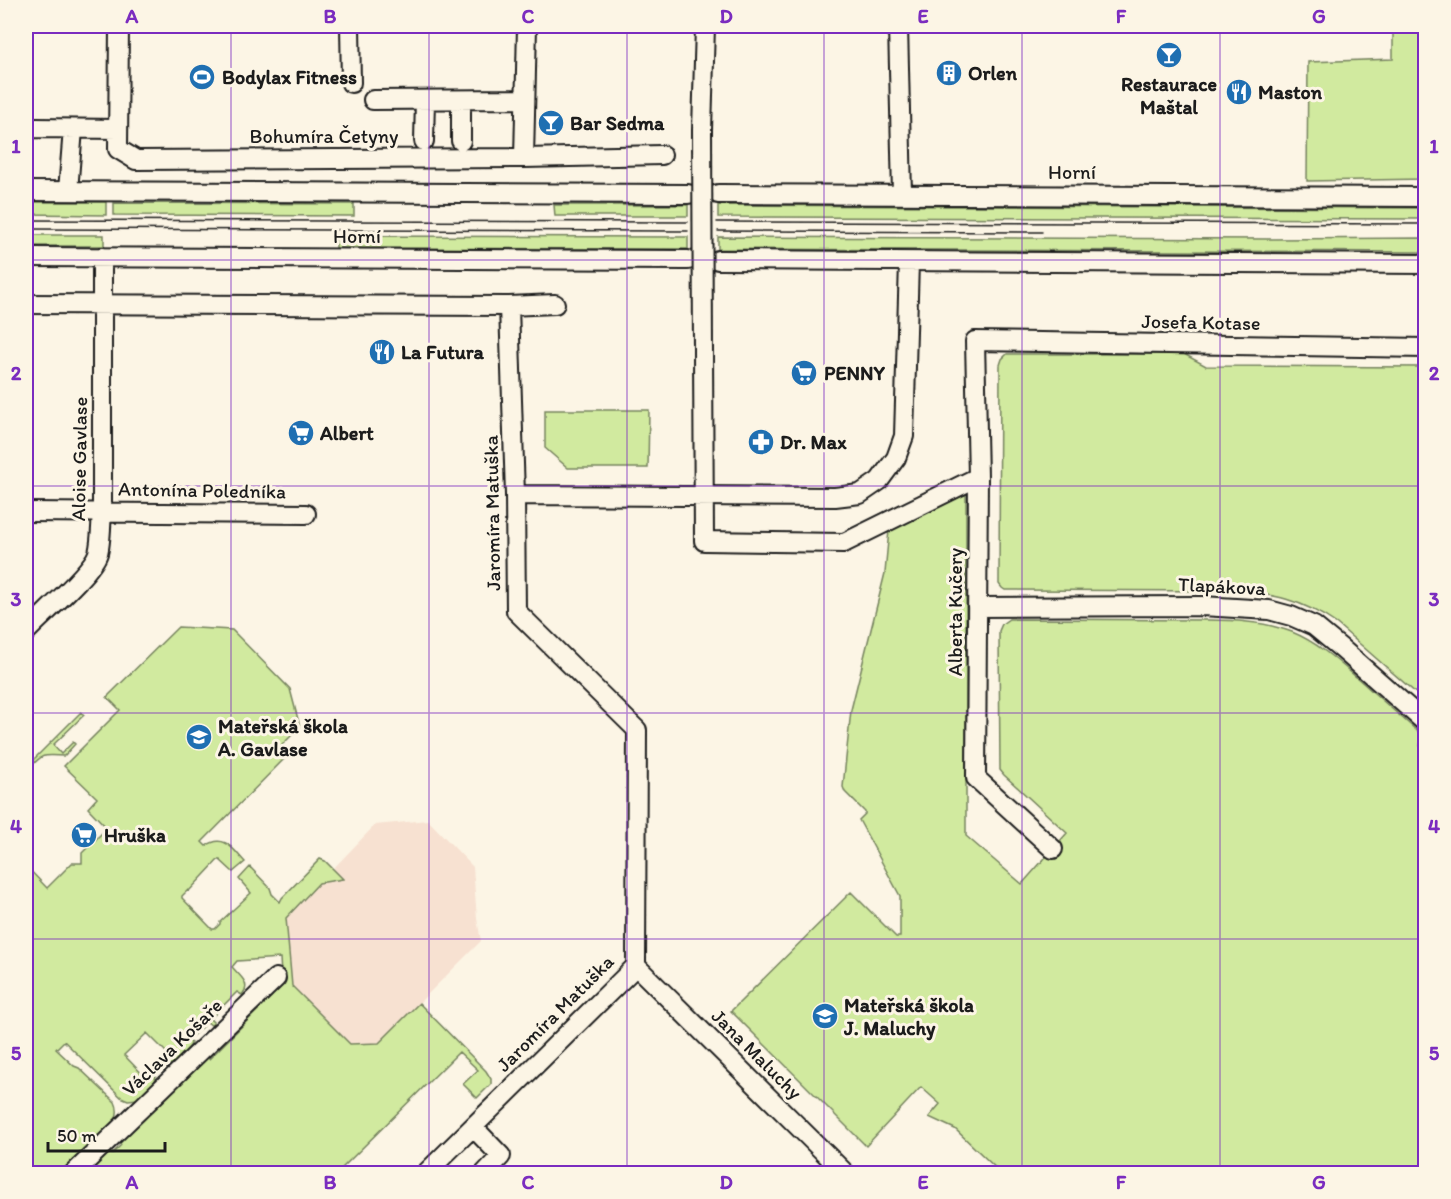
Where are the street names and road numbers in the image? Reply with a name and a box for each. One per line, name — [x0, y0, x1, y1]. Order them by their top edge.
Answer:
street label: Bohumíra Četyny — [250, 124, 399, 148]
street label: Horní — [1048, 160, 1096, 184]
street label: Horní — [333, 224, 381, 248]
street label: Josefa Kotase — [1141, 309, 1261, 335]
street label: Aloise Gavlase — [66, 397, 92, 521]
street label: Jaromíra Matuška — [479, 434, 505, 591]
street label: Antonína Poledníka — [118, 477, 286, 503]
street label: Alberta Kučery — [943, 547, 967, 676]
street label: Tlapákova — [1178, 572, 1267, 600]
street label: Jaromíra Matuška — [491, 949, 619, 1077]
street label: Václava Košaře — [117, 993, 227, 1101]
street label: Jana Maluchy — [707, 1004, 808, 1105]

